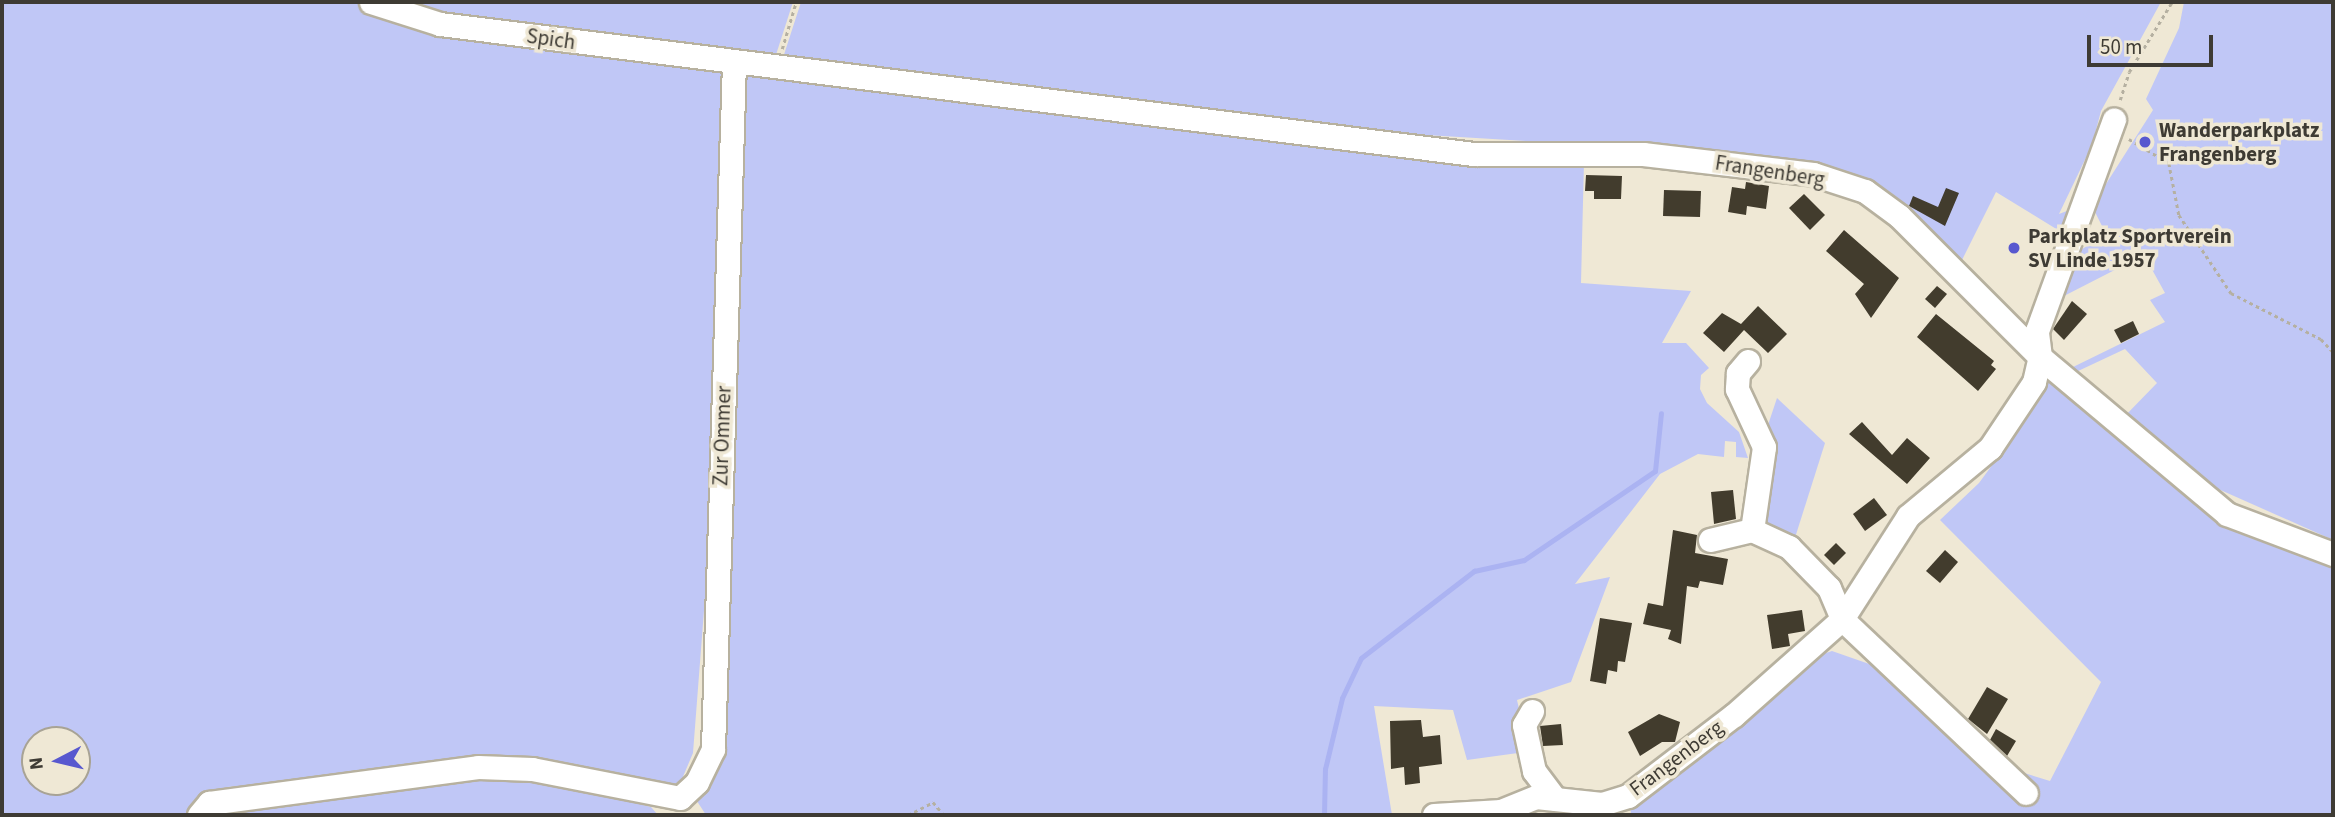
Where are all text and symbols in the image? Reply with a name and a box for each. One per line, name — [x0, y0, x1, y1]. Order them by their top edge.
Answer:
scale bar — [2090, 21, 2216, 65]
street label: Spich — [525, 23, 577, 55]
text: 50 m — [2100, 32, 2142, 62]
place label: Wanderparkplatz Frangenberg — [2159, 117, 2319, 167]
marker: Wanderparkplatz Frangenberg — [2137, 134, 2153, 150]
street label: Frangenberg — [1713, 150, 1827, 192]
place label: Parkplatz Sportverein SV Linde 1957 — [2028, 223, 2232, 273]
marker: Parkplatz Sportverein SV Linde 1957 — [2006, 240, 2022, 256]
street label: Zur Ommer — [708, 385, 736, 487]
street label: Frangenberg — [1624, 715, 1728, 801]
north arrow — [21, 726, 91, 796]
text: N — [22, 755, 51, 771]

